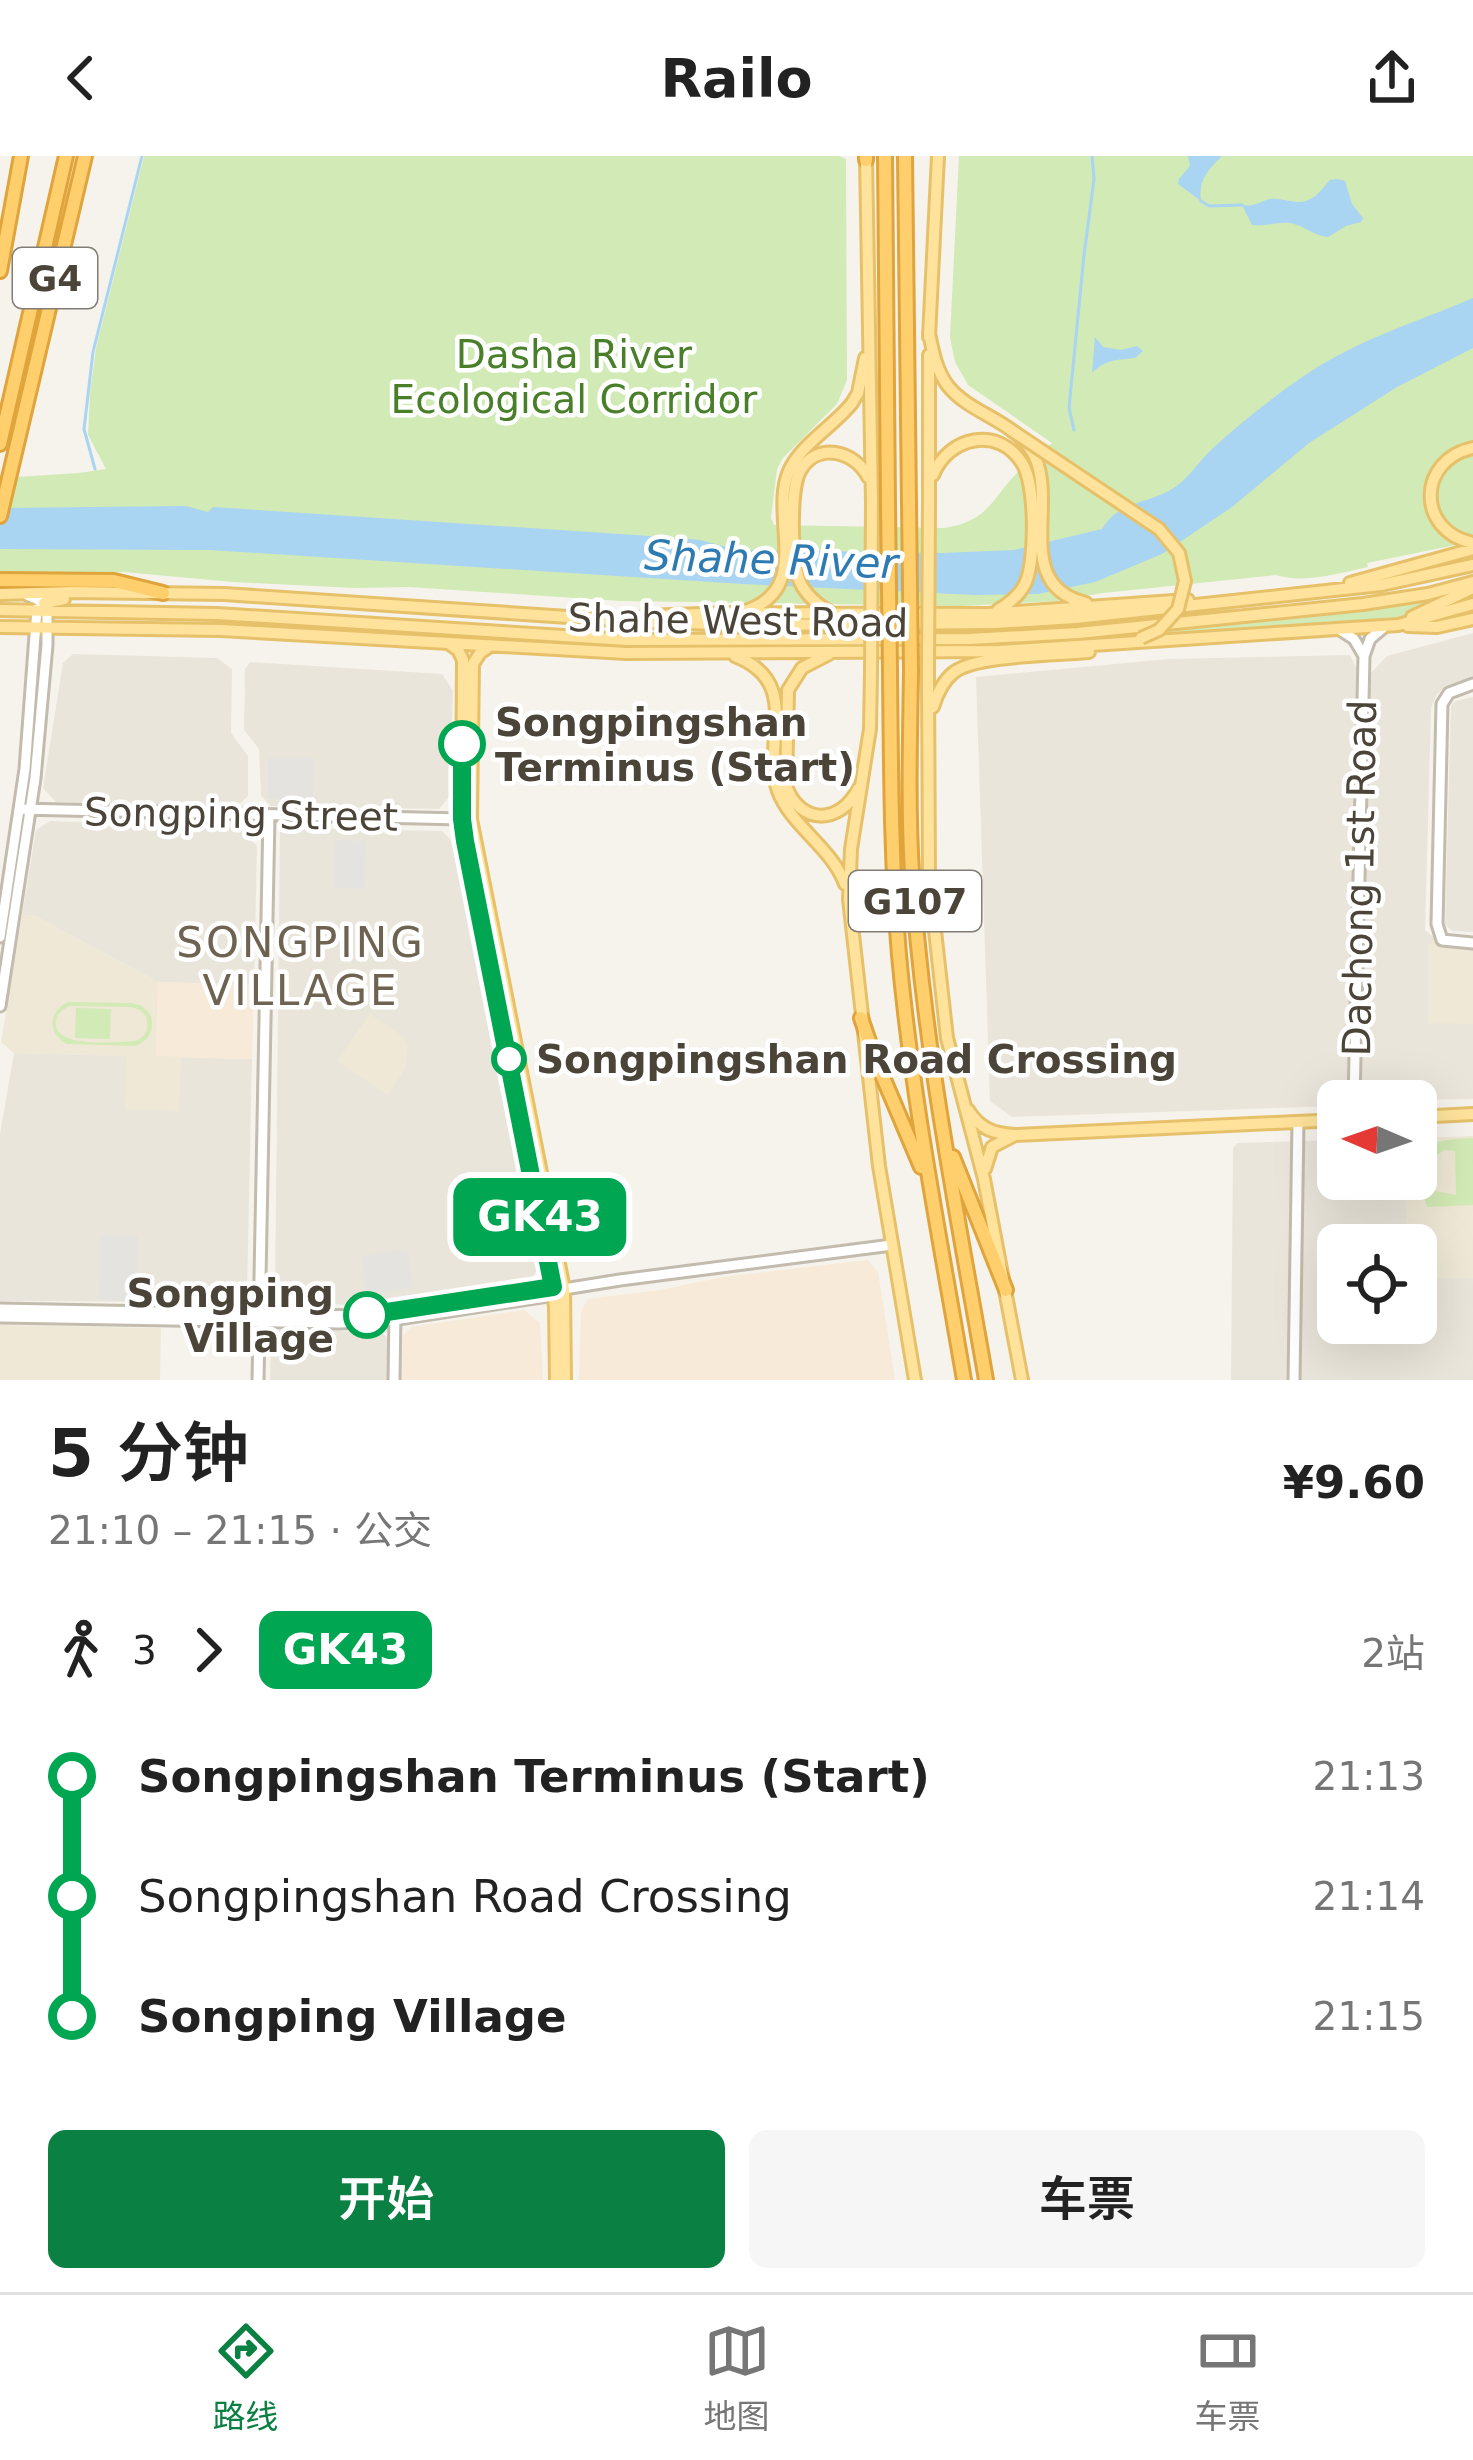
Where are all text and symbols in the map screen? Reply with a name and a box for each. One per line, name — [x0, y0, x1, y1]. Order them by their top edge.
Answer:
icon: back — [48, 45, 114, 111]
icon: share — [1359, 45, 1425, 111]
text: Railo — [660, 47, 813, 110]
road number: G4 — [13, 248, 97, 308]
park label: Dasha River Ecological Corridor — [391, 332, 758, 422]
water label: Shahe River — [643, 531, 901, 589]
street label: Shahe West Road — [567, 595, 909, 646]
street label: Dachong 1st Road — [1334, 699, 1385, 1057]
place label: Songpingshan Terminus (Start) — [495, 700, 855, 790]
marker: Songpingshan Terminus (Start) — [440, 722, 484, 766]
street label: Songping Street — [84, 789, 398, 840]
road number: G107 — [849, 871, 981, 931]
district label: SONGPING VILLAGE — [176, 918, 426, 1015]
place label: Songpingshan Road Crossing — [536, 1037, 1177, 1082]
marker: Songpingshan Road Crossing — [493, 1043, 525, 1075]
north arrow — [1317, 1080, 1437, 1200]
map controls — [1317, 1080, 1437, 1344]
line badge: GK43 — [456, 1178, 624, 1256]
text: GK43 — [477, 1192, 603, 1241]
button: locate — [1317, 1224, 1437, 1344]
place label: Songping Village — [126, 1271, 334, 1361]
marker: Songping Village — [345, 1293, 389, 1337]
text: 5 分钟 — [48, 1415, 249, 1492]
text: ¥9.60 — [1283, 1456, 1425, 1509]
text: 21:10 – 21:15 · 公交 — [48, 1508, 432, 1553]
icon: walk — [48, 1617, 114, 1683]
icon: forward — [175, 1617, 241, 1683]
text: GK43 — [283, 1625, 408, 1674]
text: 3 — [132, 1628, 157, 1673]
text: 2站 — [1361, 1631, 1425, 1676]
text: Songpingshan Terminus (Start) — [138, 1750, 930, 1803]
text: 21:13 — [1313, 1754, 1425, 1799]
text: Songpingshan Road Crossing — [138, 1870, 792, 1923]
text: 21:14 — [1313, 1874, 1425, 1919]
text: Songping Village — [138, 1990, 567, 2043]
text: 21:15 — [1313, 1994, 1425, 2039]
button: 开始 — [48, 2130, 725, 2268]
button: 车票 — [749, 2130, 1425, 2268]
tab: 路线 — [213, 2318, 279, 2438]
tab: 地图 — [704, 2318, 770, 2438]
tab: 车票 — [1195, 2318, 1261, 2438]

